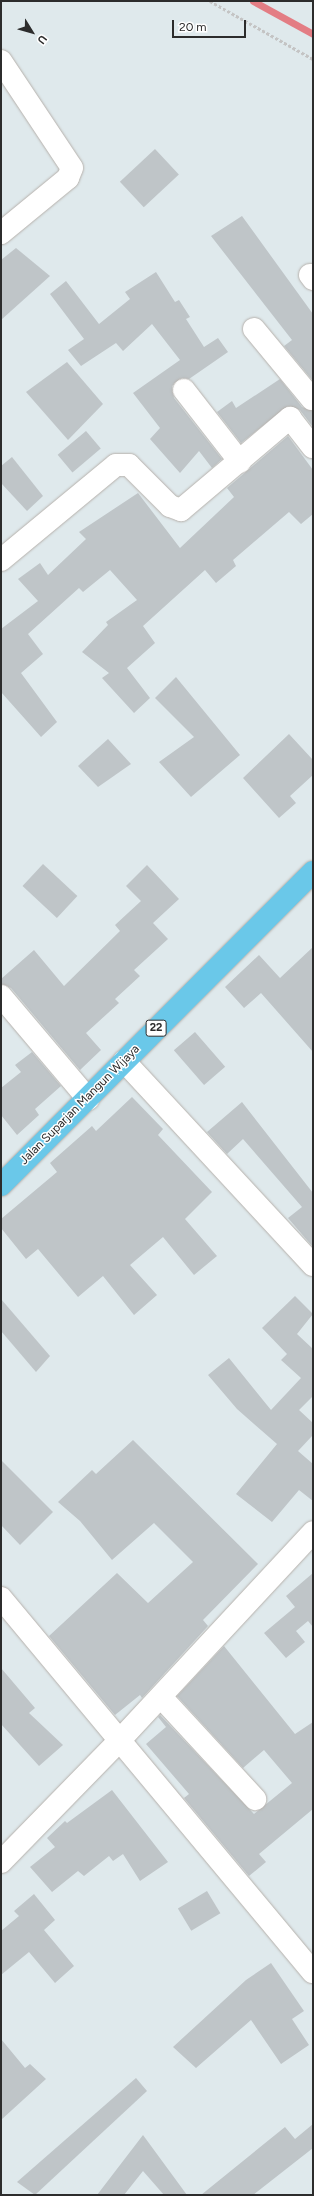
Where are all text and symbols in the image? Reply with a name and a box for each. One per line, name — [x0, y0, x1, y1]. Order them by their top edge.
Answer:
north arrow — [12, 12, 52, 52]
scale bar — [174, 12, 248, 38]
text: 20 m — [179, 20, 207, 34]
text: U — [34, 33, 50, 47]
road number: 22 — [145, 1019, 167, 1037]
street label: Jalan Suparjan Mangun Wijaya — [17, 1042, 143, 1168]

